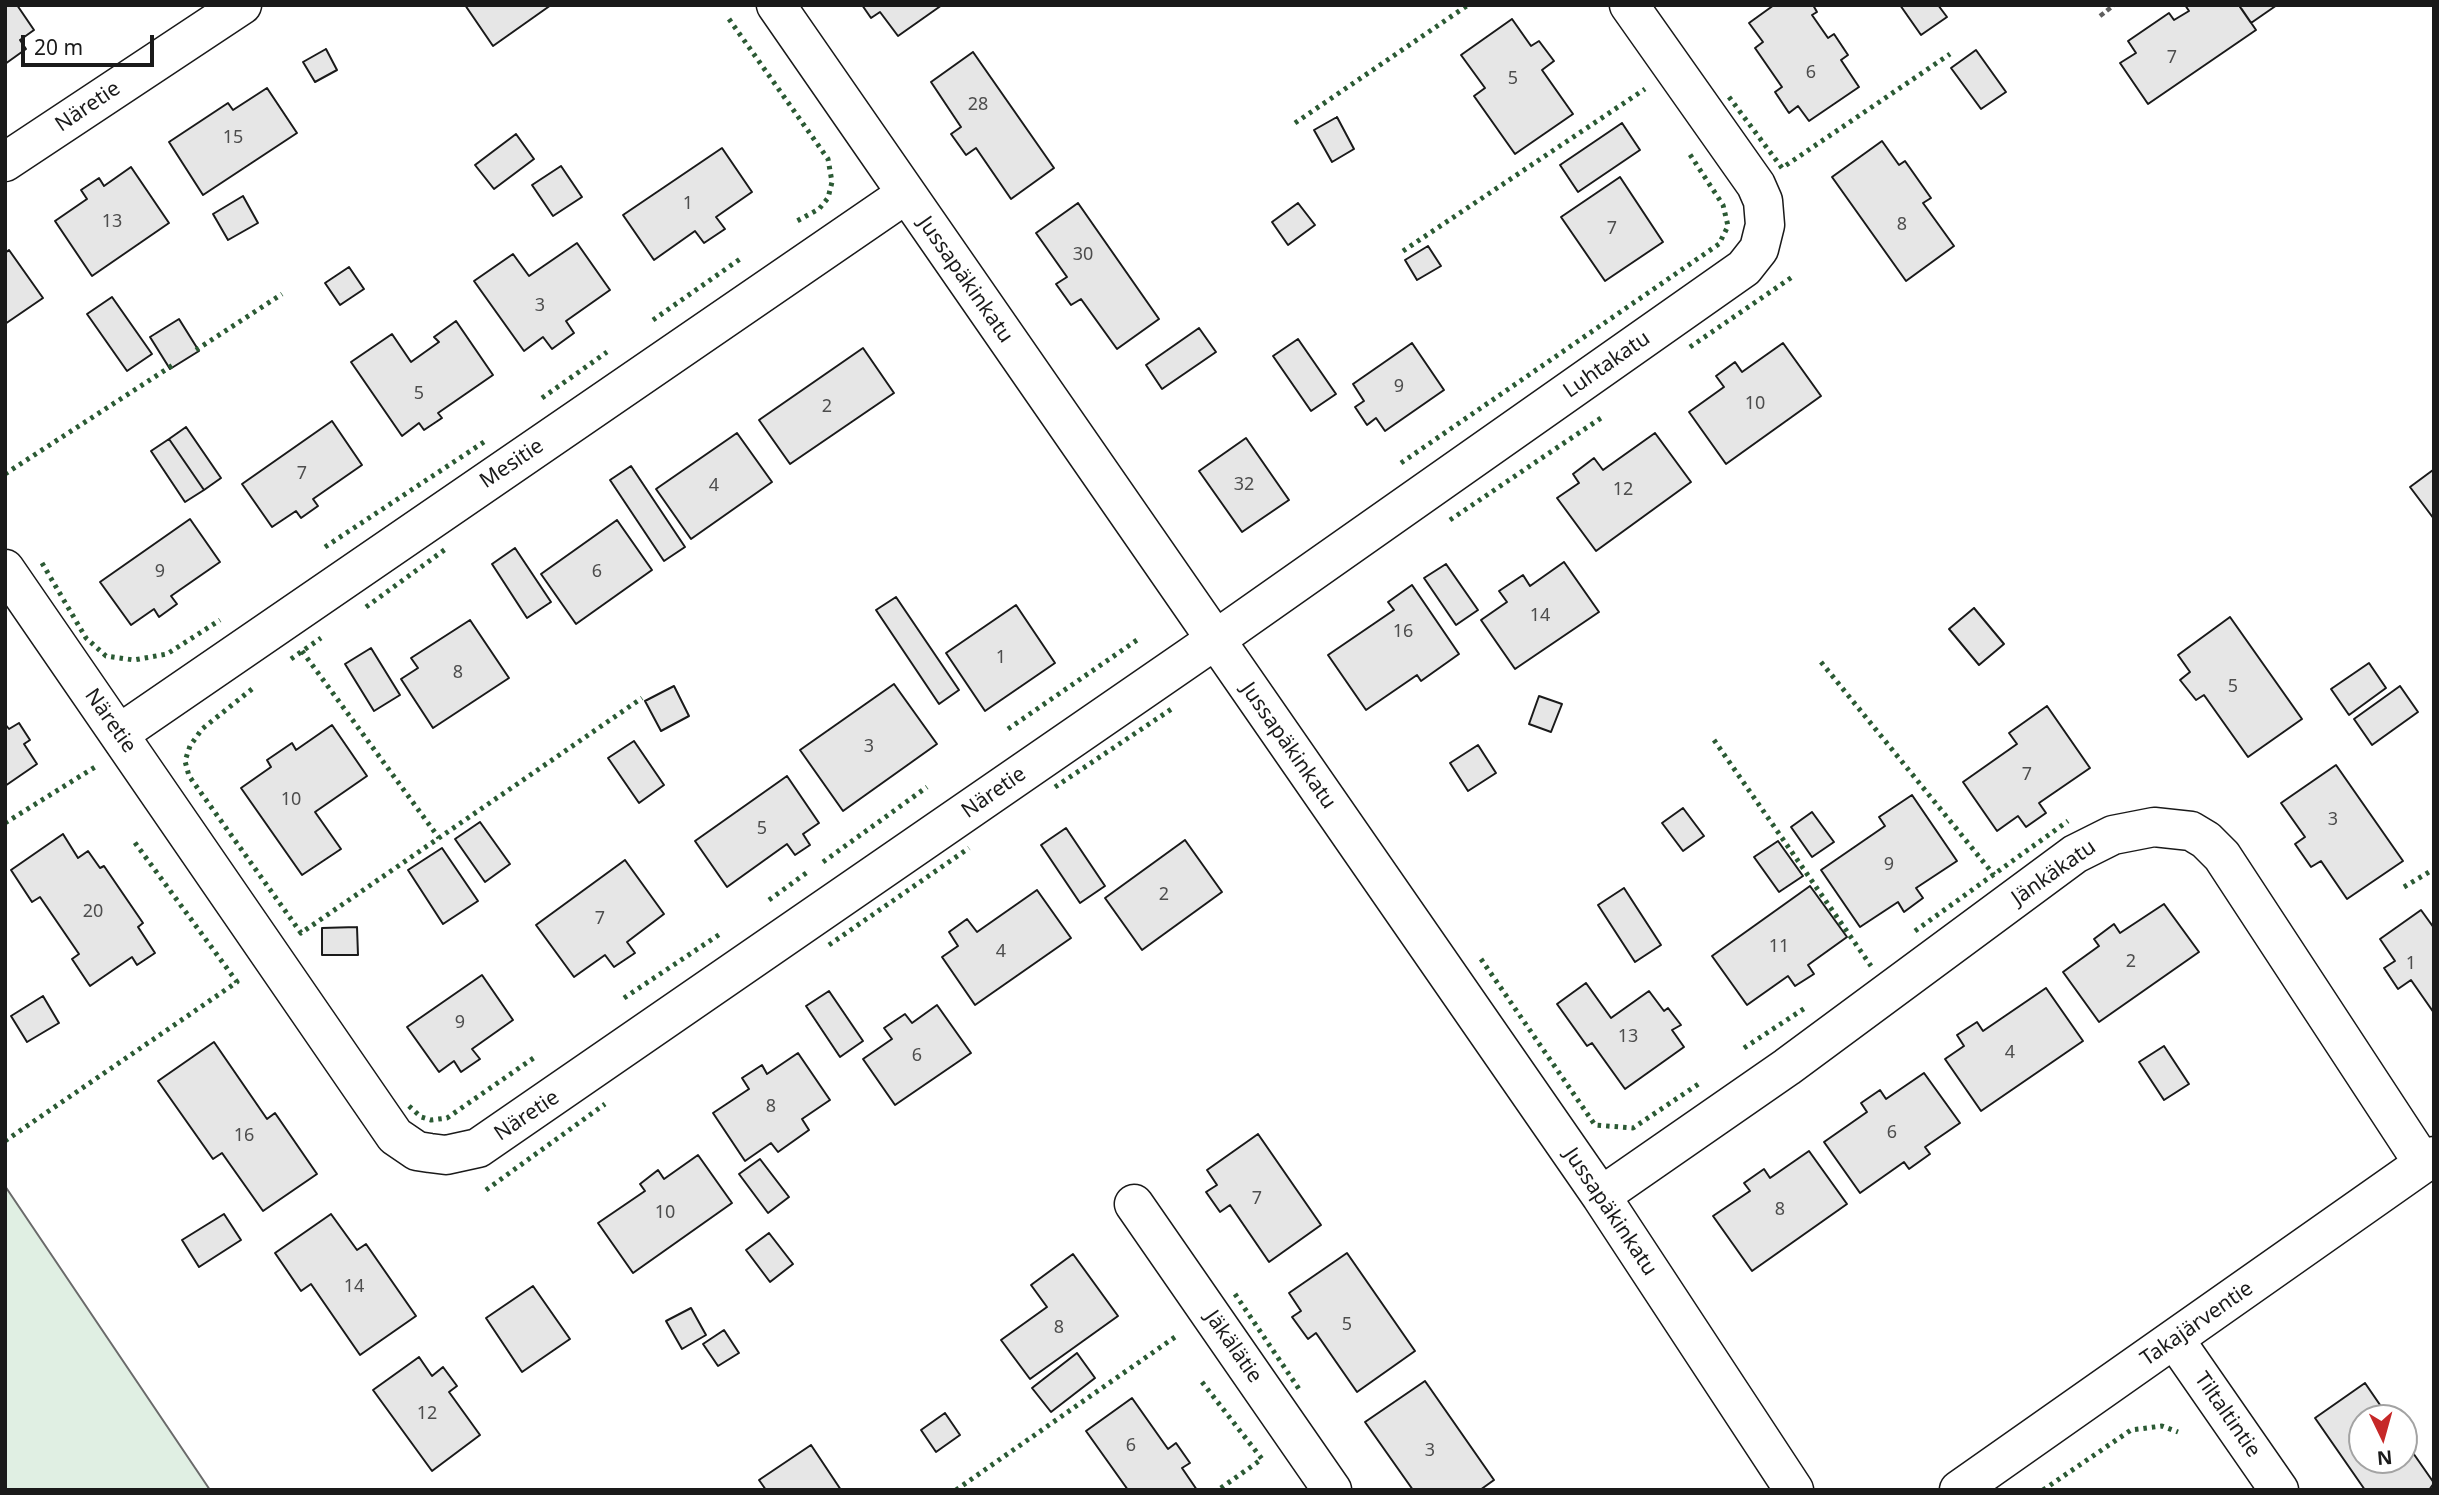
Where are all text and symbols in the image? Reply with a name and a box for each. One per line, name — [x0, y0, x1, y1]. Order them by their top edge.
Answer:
scale bar — [24, 21, 158, 65]
text: 20 m — [34, 33, 83, 61]
house number: 7 — [2167, 47, 2177, 69]
house number: 6 — [1806, 62, 1816, 84]
house number: 5 — [1508, 68, 1518, 90]
street label: Näretie — [51, 76, 125, 138]
house number: 28 — [968, 94, 988, 116]
house number: 15 — [223, 127, 243, 149]
house number: 1 — [683, 193, 693, 215]
house number: 13 — [102, 211, 122, 233]
street label: Jussapäkinkatu — [912, 212, 1018, 348]
house number: 8 — [1897, 214, 1907, 236]
house number: 7 — [1607, 218, 1617, 240]
house number: 30 — [1073, 244, 1093, 266]
house number: 3 — [535, 295, 545, 317]
street label: Luhtakatu — [1559, 326, 1655, 404]
house number: 9 — [1394, 376, 1404, 398]
house number: 5 — [414, 383, 424, 405]
house number: 10 — [1745, 393, 1765, 415]
house number: 2 — [822, 396, 832, 418]
street label: Mesitie — [475, 434, 549, 494]
house number: 7 — [297, 463, 307, 485]
house number: 32 — [1234, 474, 1254, 496]
house number: 4 — [709, 475, 719, 497]
house number: 12 — [1613, 479, 1633, 501]
house number: 9 — [155, 561, 165, 583]
house number: 6 — [592, 561, 602, 583]
house number: 14 — [1530, 605, 1550, 627]
house number: 16 — [1393, 621, 1413, 643]
house number: 1 — [996, 647, 1006, 669]
house number: 8 — [453, 662, 463, 684]
house number: 5 — [2228, 676, 2238, 698]
street label: Jussapäkinkatu — [1235, 678, 1341, 814]
street label: Näretie — [79, 684, 141, 758]
house number: 3 — [864, 736, 874, 758]
street label: Näretie — [957, 762, 1031, 824]
house number: 7 — [2022, 764, 2032, 786]
house number: 10 — [281, 789, 301, 811]
house number: 3 — [2328, 809, 2338, 831]
house number: 5 — [757, 818, 767, 840]
street label: Jänkäkatu — [2007, 835, 2101, 911]
house number: 9 — [1884, 854, 1894, 876]
house number: 2 — [1159, 884, 1169, 906]
house number: 20 — [83, 901, 103, 923]
house number: 7 — [595, 908, 605, 930]
house number: 11 — [1769, 936, 1789, 958]
house number: 4 — [996, 941, 1006, 963]
house number: 2 — [2126, 951, 2136, 973]
house number: 1 — [2406, 953, 2416, 975]
house number: 9 — [455, 1012, 465, 1034]
house number: 13 — [1618, 1026, 1638, 1048]
house number: 4 — [2005, 1042, 2015, 1064]
house number: 6 — [912, 1045, 922, 1067]
street label: Näretie — [490, 1085, 564, 1147]
house number: 8 — [766, 1096, 776, 1118]
house number: 6 — [1887, 1122, 1897, 1144]
house number: 16 — [234, 1125, 254, 1147]
street label: Jussapäkinkatu — [1558, 1143, 1662, 1281]
house number: 7 — [1252, 1188, 1262, 1210]
house number: 8 — [1775, 1199, 1785, 1221]
house number: 10 — [655, 1202, 675, 1224]
house number: 14 — [344, 1276, 364, 1298]
street label: Takajärventie — [2136, 1276, 2258, 1372]
street label: Jäkälätie — [1199, 1306, 1267, 1388]
house number: 5 — [1342, 1314, 1352, 1336]
house number: 8 — [1054, 1317, 1064, 1339]
street label: Tiltaltintie — [2189, 1368, 2265, 1462]
house number: 12 — [417, 1403, 437, 1425]
north arrow — [2348, 1404, 2418, 1474]
house number: 6 — [1126, 1435, 1136, 1457]
house number: 3 — [1425, 1440, 1435, 1462]
text: N — [2376, 1444, 2393, 1472]

